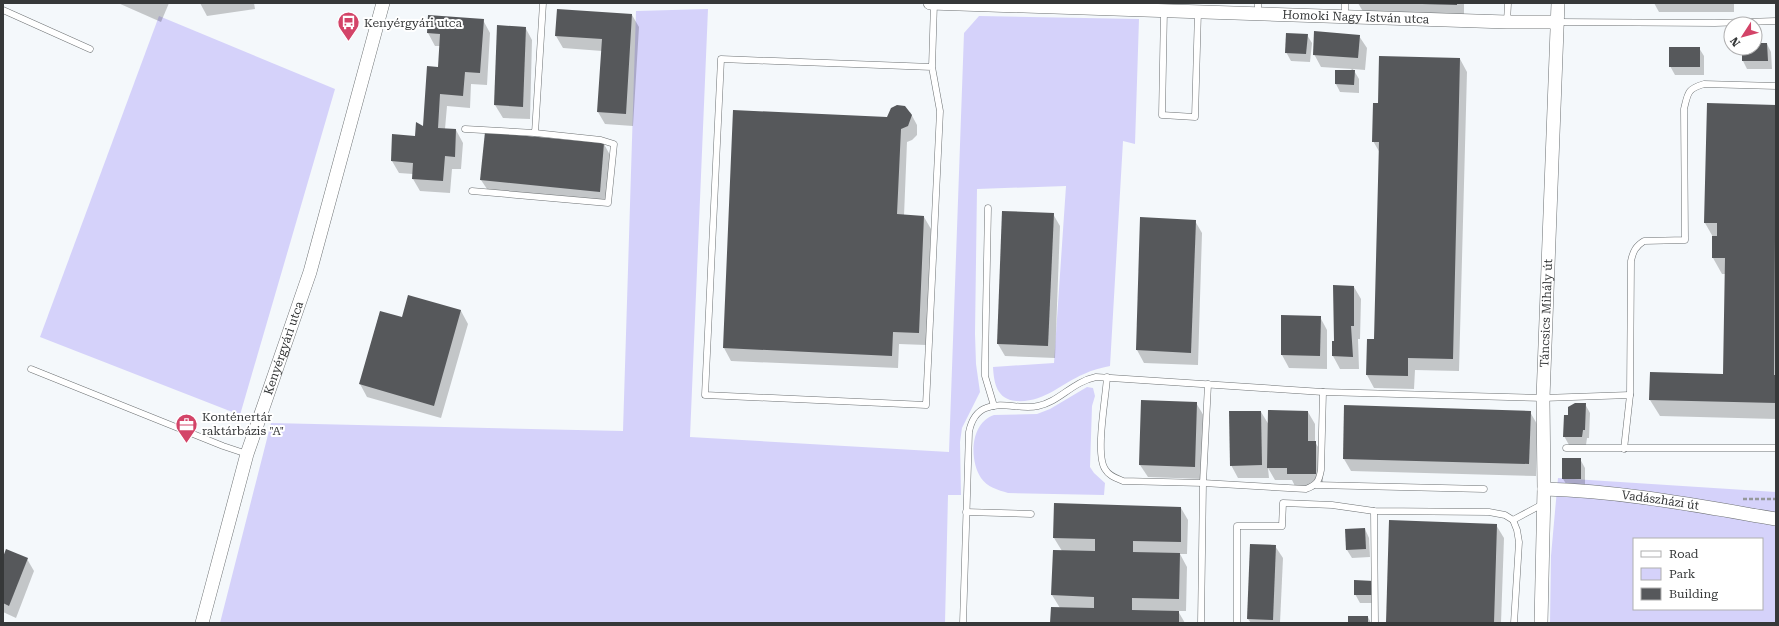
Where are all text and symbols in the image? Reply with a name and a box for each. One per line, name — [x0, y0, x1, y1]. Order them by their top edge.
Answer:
street label: Homoki Nagy István utca — [1282, 8, 1430, 26]
bus stop icon: Kenyérgyári utca — [335, 10, 361, 43]
place label: Kenyérgyári utca — [364, 16, 463, 30]
north arrow — [1723, 16, 1763, 56]
text: N — [1727, 34, 1743, 49]
street label: Táncsics Mihály út — [1537, 258, 1555, 368]
street label: Kenyérgyári utca — [261, 299, 307, 397]
place label: Konténertár raktárbázis "A" — [202, 410, 284, 438]
office icon: Konténertár raktárbázis "A" — [174, 411, 200, 444]
street label: Vadászházi út — [1621, 488, 1701, 513]
legend — [1633, 538, 1763, 610]
text: Road — [1669, 547, 1699, 561]
text: Park — [1669, 567, 1696, 581]
text: Building — [1669, 587, 1718, 601]

